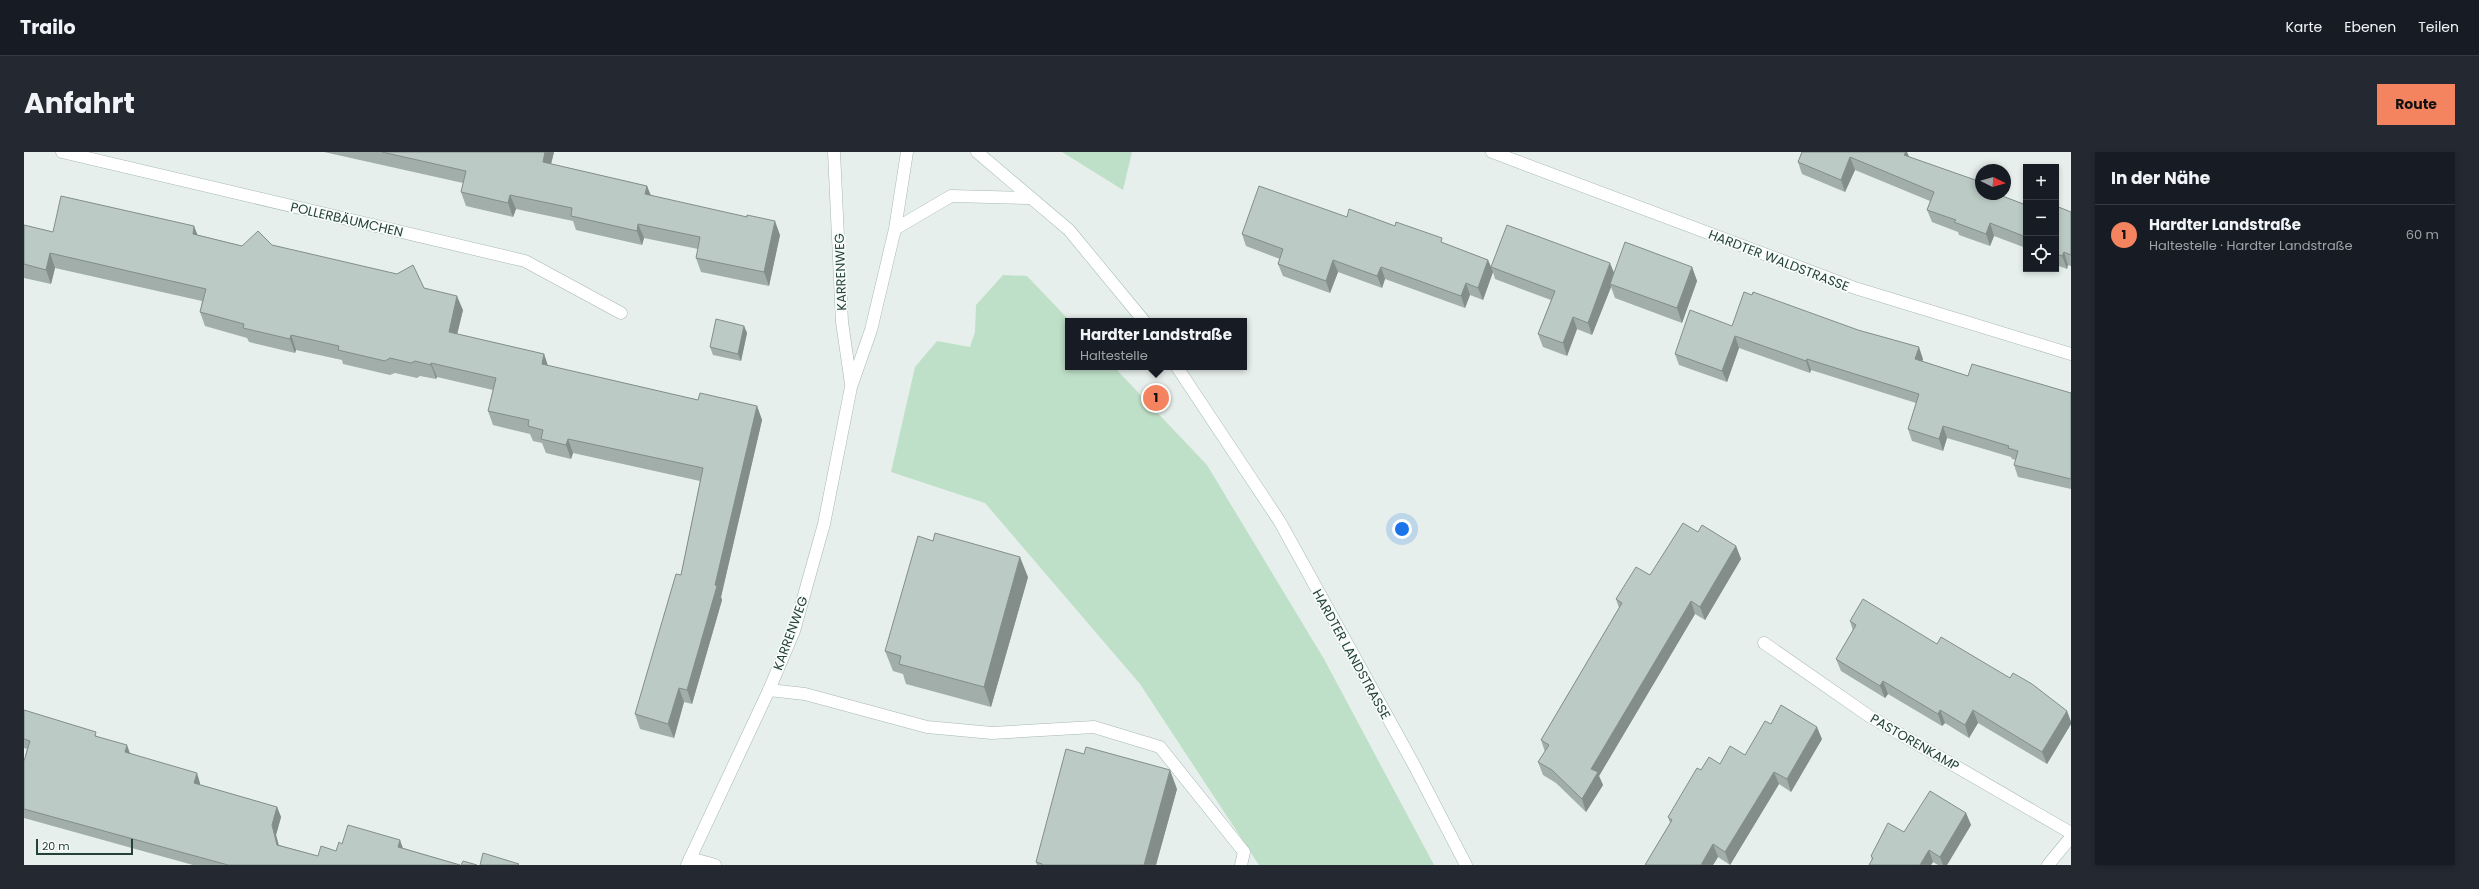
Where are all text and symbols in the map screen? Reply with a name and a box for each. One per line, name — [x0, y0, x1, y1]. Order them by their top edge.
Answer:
text: Trailo — [20, 14, 76, 41]
text: Karte — [2285, 17, 2322, 37]
text: Ebenen — [2344, 17, 2396, 37]
text: Teilen — [2418, 17, 2459, 37]
text: Anfahrt — [24, 84, 135, 123]
button: Route — [2377, 84, 2455, 125]
north arrow — [1975, 164, 2011, 200]
map controls — [2023, 164, 2059, 272]
button: + — [2023, 164, 2059, 200]
text: In der Nähe — [2111, 166, 2210, 190]
street label: POLLERBÄUMCHEN — [289, 197, 405, 242]
button: − — [2023, 200, 2059, 236]
text: Hardter Landstraße — [2149, 214, 2301, 235]
street label: HARDTER WALDSTRASSE — [1706, 225, 1852, 296]
text: 1 — [2122, 225, 2126, 244]
text: 60 m — [2406, 225, 2439, 244]
street label: KARRENWEG — [830, 233, 851, 311]
button: locate — [2023, 236, 2059, 272]
text: Haltestelle · Hardter Landstraße — [2149, 236, 2353, 255]
popup — [1065, 318, 1247, 370]
text: Hardter Landstraße — [1080, 324, 1232, 345]
text: Haltestelle — [1080, 346, 1148, 365]
pin: 1 — [1143, 383, 1169, 413]
your location — [1392, 519, 1412, 539]
street label: HARDTER LANDSTRASSE — [1308, 586, 1395, 723]
street label: KARRENWEG — [768, 593, 813, 673]
street label: PASTORENKAMP — [1867, 709, 1963, 776]
scale bar — [36, 837, 133, 856]
text: 20 m — [42, 838, 70, 854]

